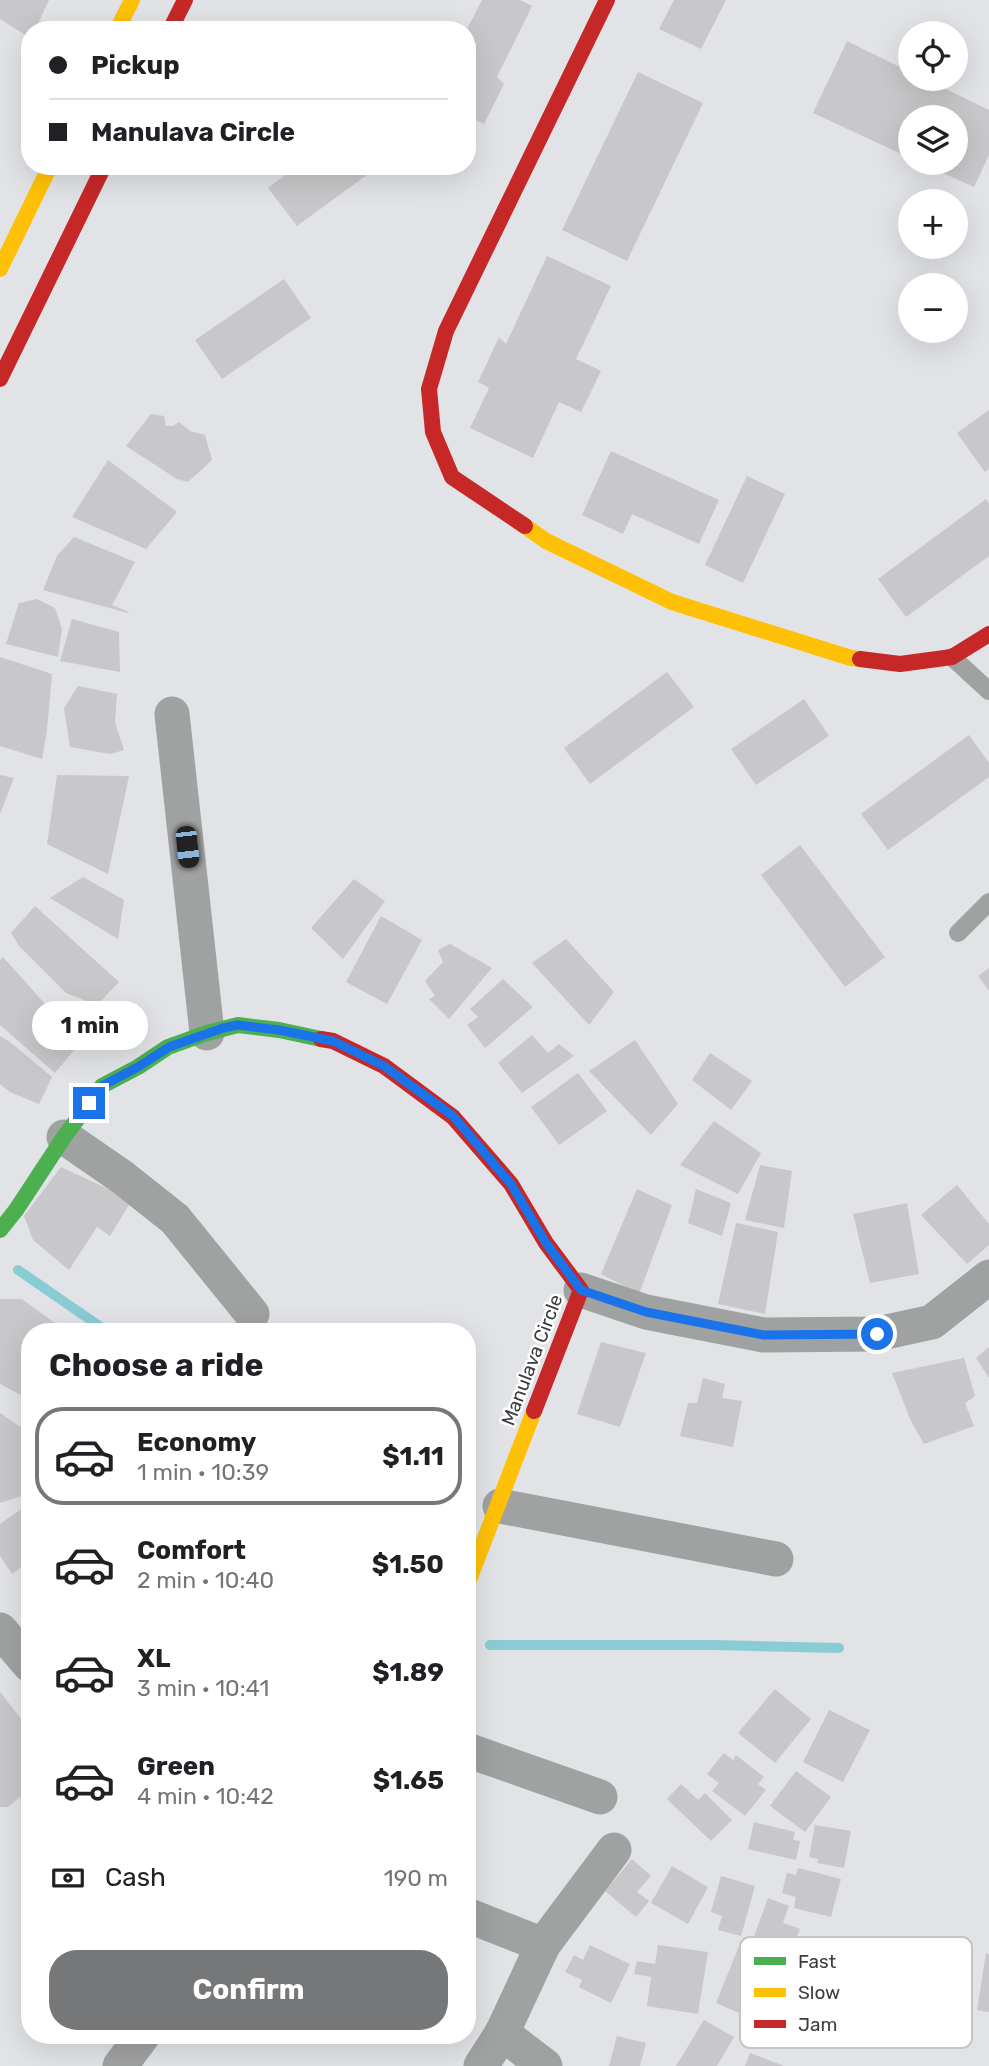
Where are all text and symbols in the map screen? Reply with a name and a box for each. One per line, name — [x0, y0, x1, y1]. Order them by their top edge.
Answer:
map controls — [898, 21, 968, 343]
button: locate — [898, 21, 968, 91]
text: Pickup — [91, 50, 180, 81]
button: layers — [898, 105, 968, 175]
text: Manulava Circle — [91, 117, 295, 148]
button: + — [898, 189, 968, 259]
button: − — [898, 273, 968, 343]
car — [175, 825, 200, 869]
callout: 1 min — [31, 1002, 147, 1050]
text: 1 min — [61, 1011, 119, 1039]
route end — [73, 1087, 105, 1119]
street label: Manulava Circle — [496, 1291, 568, 1429]
route start — [861, 1318, 893, 1350]
text: Choose a ride — [49, 1346, 263, 1384]
icon: car — [53, 1425, 116, 1488]
text: Economy — [137, 1427, 256, 1458]
text: $1.11 — [382, 1441, 444, 1472]
text: 1 min · 10:39 — [137, 1458, 269, 1486]
icon: car — [53, 1533, 116, 1596]
text: Comfort — [137, 1535, 246, 1566]
text: $1.50 — [372, 1549, 444, 1580]
text: 2 min · 10:40 — [137, 1566, 274, 1594]
icon: car — [53, 1641, 116, 1704]
text: XL — [137, 1643, 170, 1674]
text: $1.89 — [372, 1657, 444, 1688]
text: 3 min · 10:41 — [137, 1674, 269, 1702]
icon: car — [53, 1749, 116, 1812]
text: Green — [137, 1751, 215, 1782]
text: $1.65 — [373, 1765, 444, 1796]
text: 4 min · 10:42 — [137, 1782, 274, 1810]
icon: cash — [49, 1859, 87, 1897]
text: Cash — [105, 1862, 166, 1893]
text: 190 m — [384, 1864, 448, 1892]
legend — [740, 1937, 972, 2048]
button: Confirm — [49, 1950, 448, 2030]
text: Fast — [798, 1950, 837, 1973]
text: Slow — [798, 1981, 840, 2004]
text: Jam — [798, 2013, 837, 2036]

